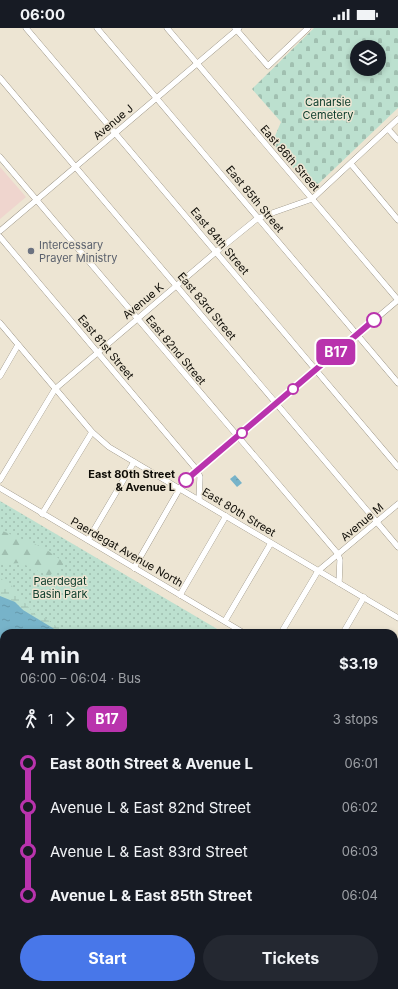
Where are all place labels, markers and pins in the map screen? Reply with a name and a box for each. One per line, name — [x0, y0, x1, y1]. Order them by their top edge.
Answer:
place label: Intercessary Prayer Ministry — [39, 238, 117, 265]
marker: Intercessary Prayer Ministry — [26, 246, 36, 256]
unlabelled marker — [366, 312, 382, 328]
unlabelled marker — [287, 383, 299, 395]
unlabelled marker — [236, 427, 248, 439]
place label: East 80th Street & Avenue L — [88, 467, 175, 494]
marker: East 80th Street & Avenue L — [178, 472, 194, 488]

